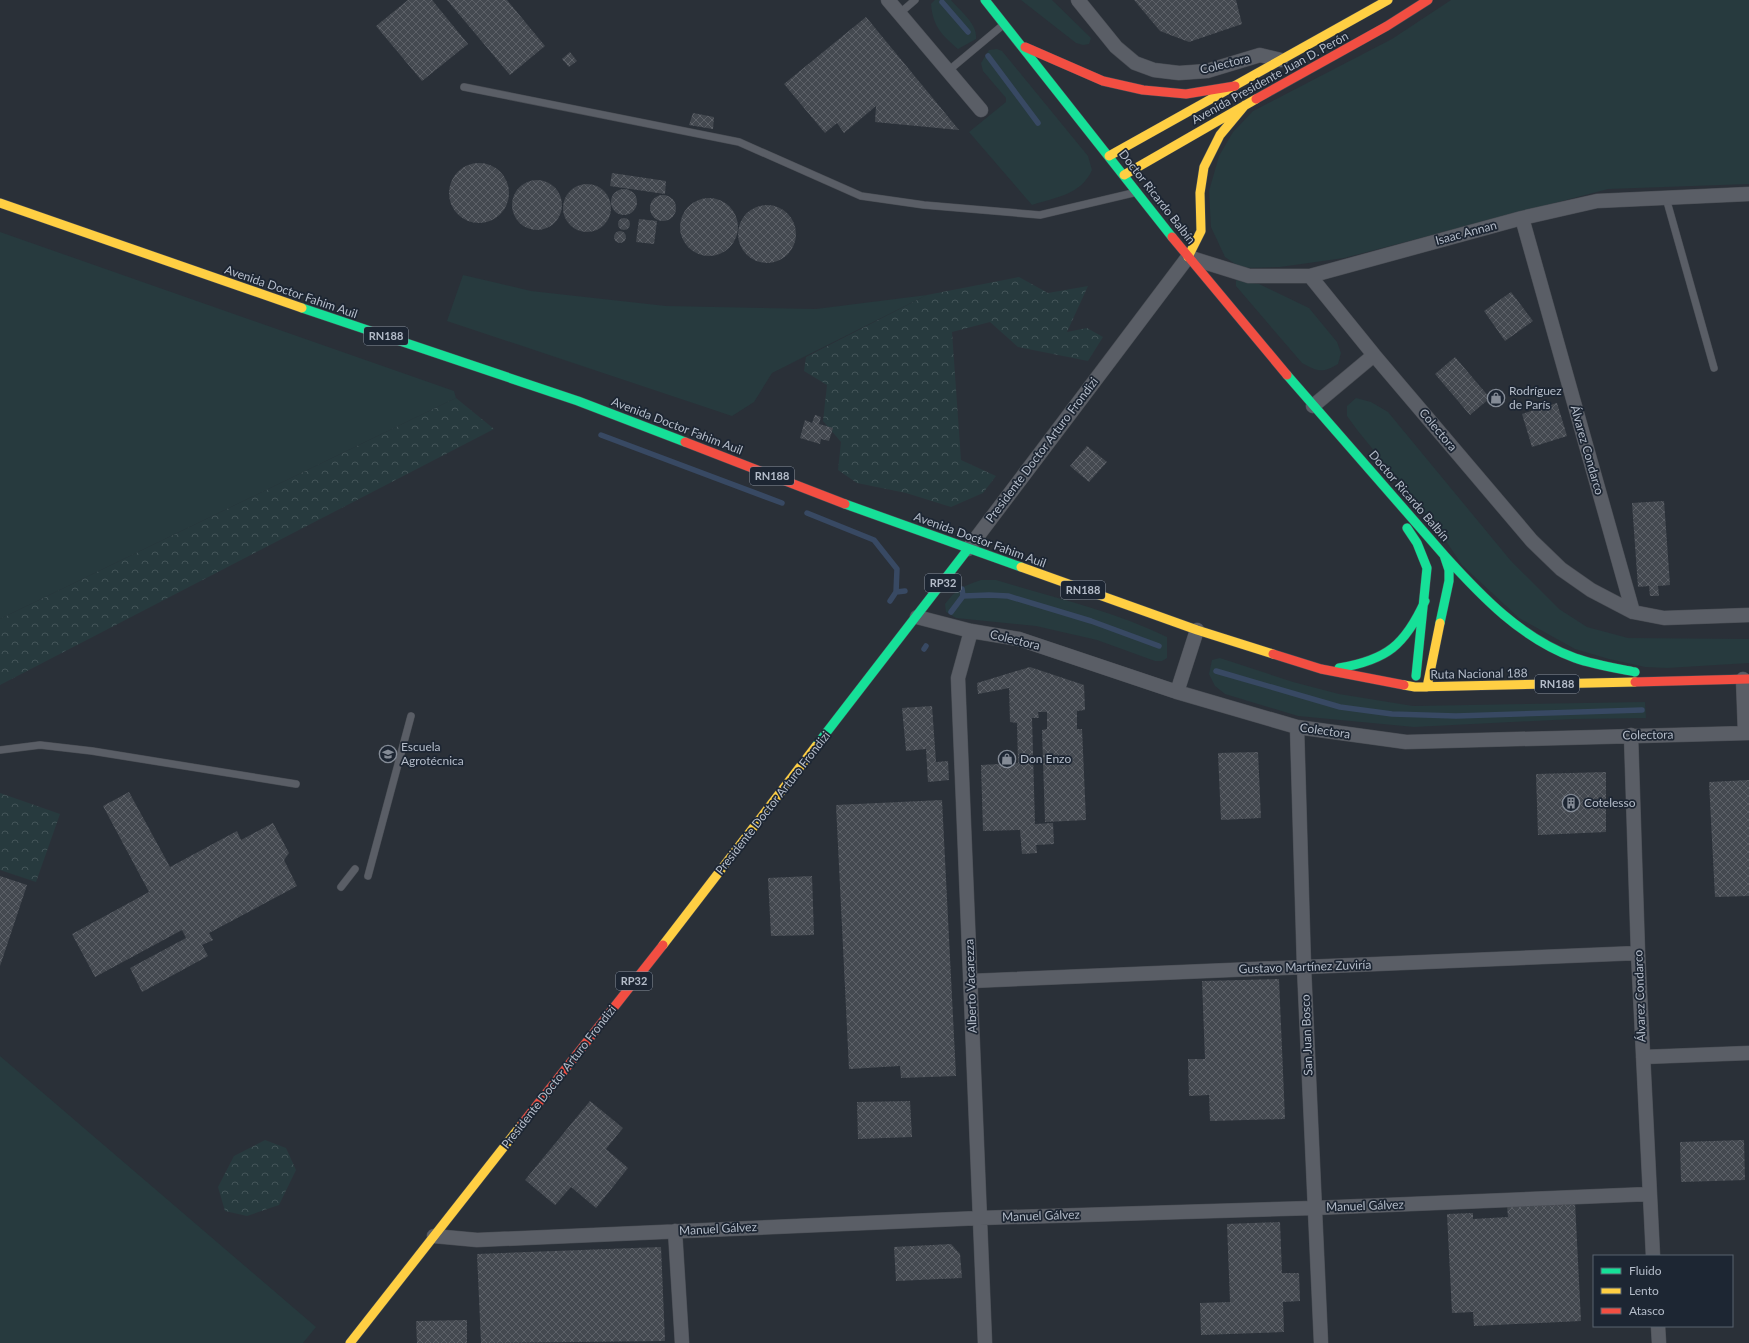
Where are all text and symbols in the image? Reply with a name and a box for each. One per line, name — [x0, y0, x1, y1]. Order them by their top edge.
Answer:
street label: Avenida Presidente Juan D. Perón — [1189, 28, 1351, 127]
street label: Colectora — [1198, 50, 1251, 77]
street label: Doctor Ricardo Balbín — [1116, 147, 1199, 247]
street label: Isaac Annan — [1434, 217, 1498, 248]
street label: Avenida Doctor Fahim Auil — [223, 262, 360, 321]
road number: RN188 — [364, 327, 408, 345]
street label: Presidente Doctor Arturo Frondizi — [982, 374, 1101, 525]
place label: Rodríguez de París — [1509, 383, 1562, 412]
shop icon: Rodríguez de París — [1486, 388, 1506, 408]
street label: Avenida Doctor Fahim Auil — [609, 394, 745, 458]
street label: Álvarez Condarco — [1568, 403, 1607, 497]
street label: Colectora — [1416, 405, 1461, 454]
street label: Doctor Ricardo Balbín — [1366, 447, 1453, 544]
road number: RN188 — [750, 467, 794, 485]
street label: Avenida Doctor Fahim Auil — [912, 509, 1048, 570]
road number: RP32 — [925, 574, 961, 592]
road number: RN188 — [1061, 581, 1105, 599]
street label: Colectora — [989, 626, 1042, 653]
street label: Ruta Nacional 188 — [1430, 665, 1528, 682]
road number: RN188 — [1535, 675, 1579, 693]
street label: Colectora — [1299, 720, 1351, 741]
street label: Colectora — [1622, 727, 1674, 742]
street label: Presidente Doctor Arturo Frondizi — [712, 728, 833, 877]
place label: Escuela Agrotécnica — [401, 739, 464, 768]
school or university icon: Escuela Agrotécnica — [378, 744, 398, 764]
shop icon: Don Enzo — [997, 749, 1017, 769]
place label: Don Enzo — [1020, 751, 1071, 766]
building icon: Cotelesso — [1561, 793, 1581, 813]
place label: Cotelesso — [1584, 795, 1636, 810]
street label: Alberto Vacarezza — [961, 939, 980, 1033]
street label: Álvarez Condarco — [1630, 949, 1649, 1043]
street label: Gustavo Martínez Zuviría — [1238, 957, 1372, 976]
road number: RP32 — [616, 972, 652, 990]
street label: San Juan Bosco — [1298, 994, 1315, 1076]
street label: Presidente Doctor Arturo Frondizi — [498, 1002, 619, 1151]
street label: Manuel Gálvez — [1326, 1197, 1405, 1214]
street label: Manuel Gálvez — [1002, 1207, 1081, 1224]
street label: Manuel Gálvez — [679, 1219, 758, 1238]
legend — [1593, 1255, 1733, 1327]
text: Fluido — [1629, 1263, 1662, 1278]
text: Lento — [1629, 1283, 1659, 1298]
text: Atasco — [1629, 1303, 1665, 1318]

